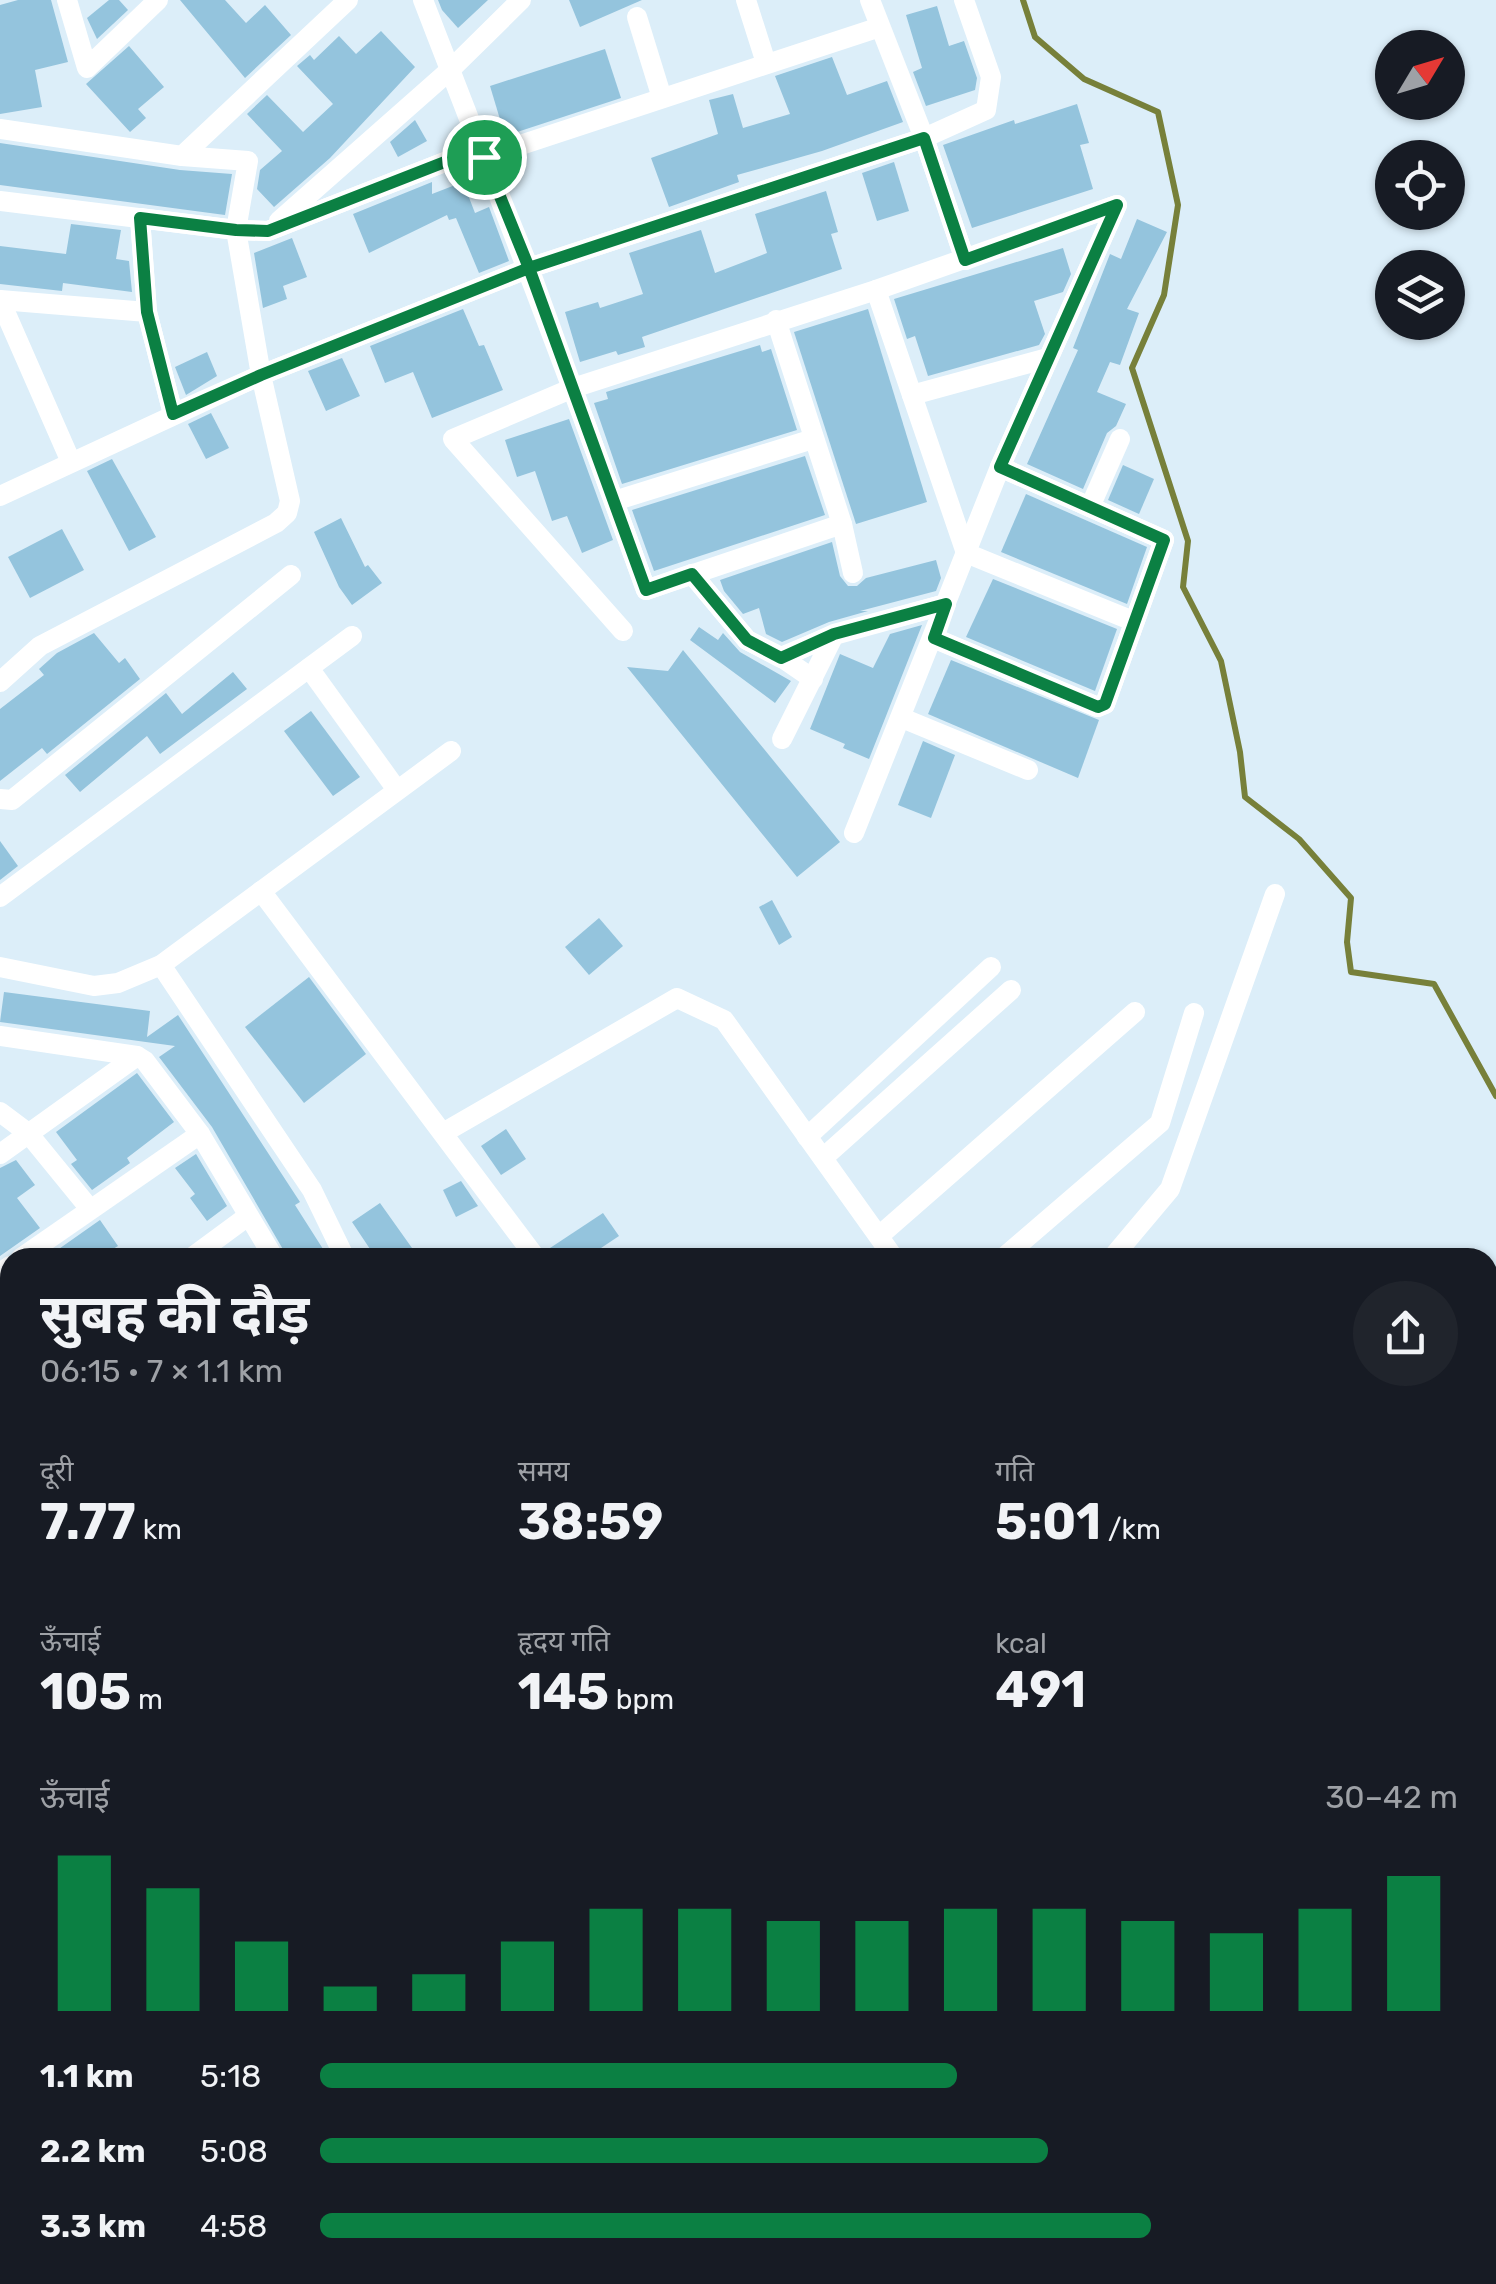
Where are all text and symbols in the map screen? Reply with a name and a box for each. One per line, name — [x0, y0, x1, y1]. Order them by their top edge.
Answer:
north arrow — [1375, 30, 1465, 120]
map controls — [1375, 30, 1465, 340]
pin — [442, 115, 527, 200]
icon: arrive — [457, 130, 512, 185]
button: locate — [1375, 140, 1465, 230]
button: layers — [1375, 250, 1465, 340]
button: share — [1353, 1281, 1458, 1386]
text: सुबह की दौड़ — [40, 1282, 309, 1347]
text: 06:15 · 7 × 1.1 km — [40, 1352, 283, 1390]
text: दूरी — [40, 1455, 74, 1488]
text: समय — [518, 1455, 570, 1488]
text: गति — [995, 1455, 1034, 1488]
text: 7.77 — [40, 1492, 136, 1552]
text: 38:59 — [518, 1492, 663, 1552]
text: 5:01 — [995, 1492, 1101, 1552]
text: km — [136, 1513, 182, 1546]
text: /km — [1101, 1513, 1161, 1546]
text: ऊँचाई — [40, 1625, 101, 1658]
text: हृदय गति — [518, 1625, 610, 1658]
text: kcal — [995, 1627, 1047, 1660]
text: 491 — [995, 1660, 1086, 1720]
text: 105 — [40, 1662, 131, 1722]
text: 145 — [518, 1662, 609, 1722]
text: m — [131, 1683, 163, 1716]
text: bpm — [609, 1683, 674, 1716]
text: ऊँचाई — [40, 1778, 109, 1816]
text: 30–42 m — [1325, 1778, 1458, 1816]
text: 1.1 km — [40, 2057, 134, 2095]
text: 5:18 — [200, 2057, 261, 2095]
text: 2.2 km — [40, 2132, 146, 2170]
text: 5:08 — [200, 2132, 268, 2170]
text: 3.3 km — [40, 2207, 146, 2245]
text: 4:58 — [200, 2207, 267, 2245]

